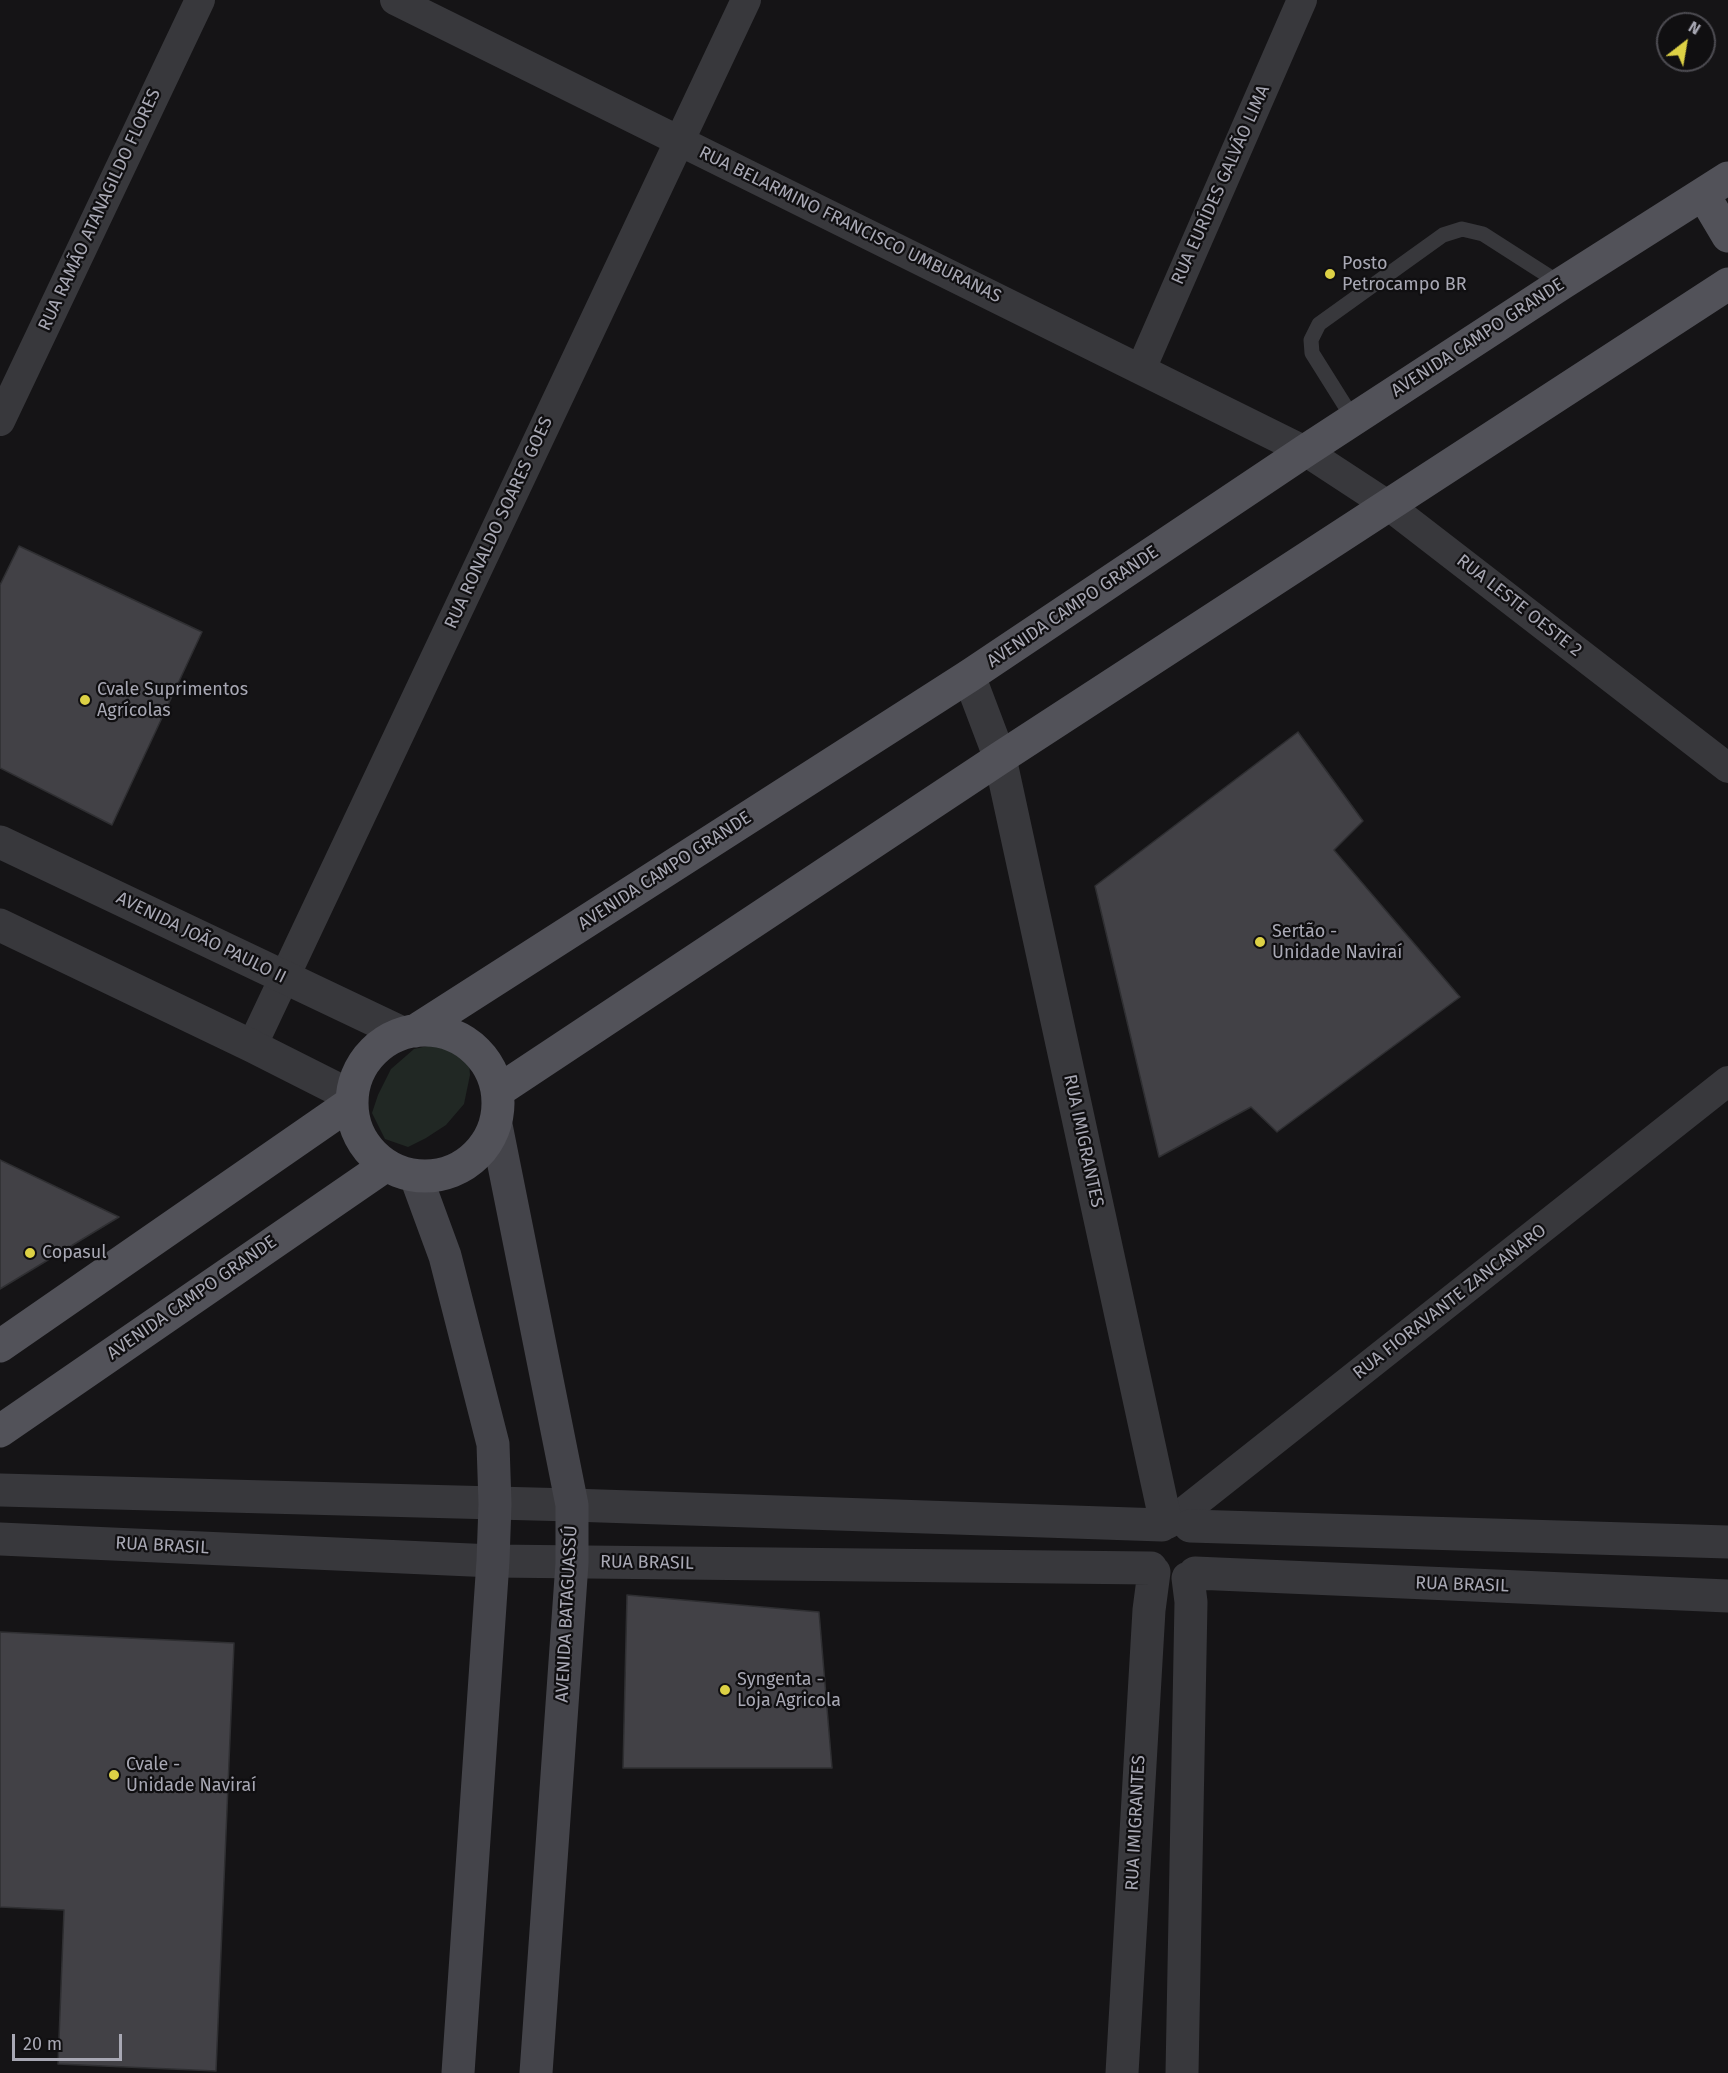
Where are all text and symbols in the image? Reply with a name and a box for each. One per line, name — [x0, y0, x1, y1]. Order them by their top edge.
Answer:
north arrow — [1656, 12, 1716, 72]
text: N — [1685, 17, 1704, 39]
street label: RUA EURÍDES GALVÃO LIMA — [1167, 82, 1275, 288]
street label: RUA RAMÃO ATANAGILDO FLORES — [34, 85, 166, 335]
street label: RUA BELARMINO FRANCISCO UMBURANAS — [695, 142, 1005, 308]
place label: Posto Petrocampo BR — [1342, 253, 1467, 296]
marker: Posto Petrocampo BR — [1323, 267, 1337, 281]
street label: AVENIDA CAMPO GRANDE — [1387, 274, 1569, 402]
street label: RUA RONALDO SOARES GOES — [440, 414, 558, 632]
street label: AVENIDA CAMPO GRANDE — [983, 542, 1163, 672]
street label: RUA LESTE OESTE 2 — [1452, 550, 1586, 662]
place label: Cvale Suprimentos Agrícolas — [97, 679, 248, 722]
marker: Cvale Suprimentos Agrícolas — [78, 693, 92, 707]
street label: AVENIDA CAMPO GRANDE — [574, 807, 756, 935]
street label: AVENIDA JOÃO PAULO II — [113, 887, 289, 989]
place label: Sertão - Unidade Naviraí — [1272, 921, 1402, 964]
marker: Sertão - Unidade Naviraí — [1253, 935, 1267, 949]
street label: RUA IMIGRANTES — [1058, 1072, 1108, 1210]
street label: RUA FIORAVANTE ZANCANARO — [1349, 1220, 1551, 1384]
street label: AVENIDA CAMPO GRANDE — [103, 1231, 281, 1365]
place label: Copasul — [42, 1242, 107, 1264]
marker: Copasul — [23, 1246, 37, 1260]
street label: AVENIDA BATAGUASSÚ — [552, 1525, 582, 1703]
street label: RUA BRASIL — [115, 1533, 209, 1559]
street label: RUA BRASIL — [600, 1551, 694, 1575]
street label: RUA BRASIL — [1415, 1573, 1509, 1597]
place label: Syngenta - Loja Agricola — [737, 1669, 841, 1712]
marker: Syngenta - Loja Agricola — [718, 1683, 732, 1697]
place label: Cvale - Unidade Naviraí — [126, 1754, 256, 1796]
street label: RUA IMIGRANTES — [1122, 1755, 1150, 1891]
marker: Cvale - Unidade Naviraí — [107, 1768, 121, 1782]
scale bar — [15, 2022, 124, 2060]
text: 20 m — [23, 2033, 62, 2055]

